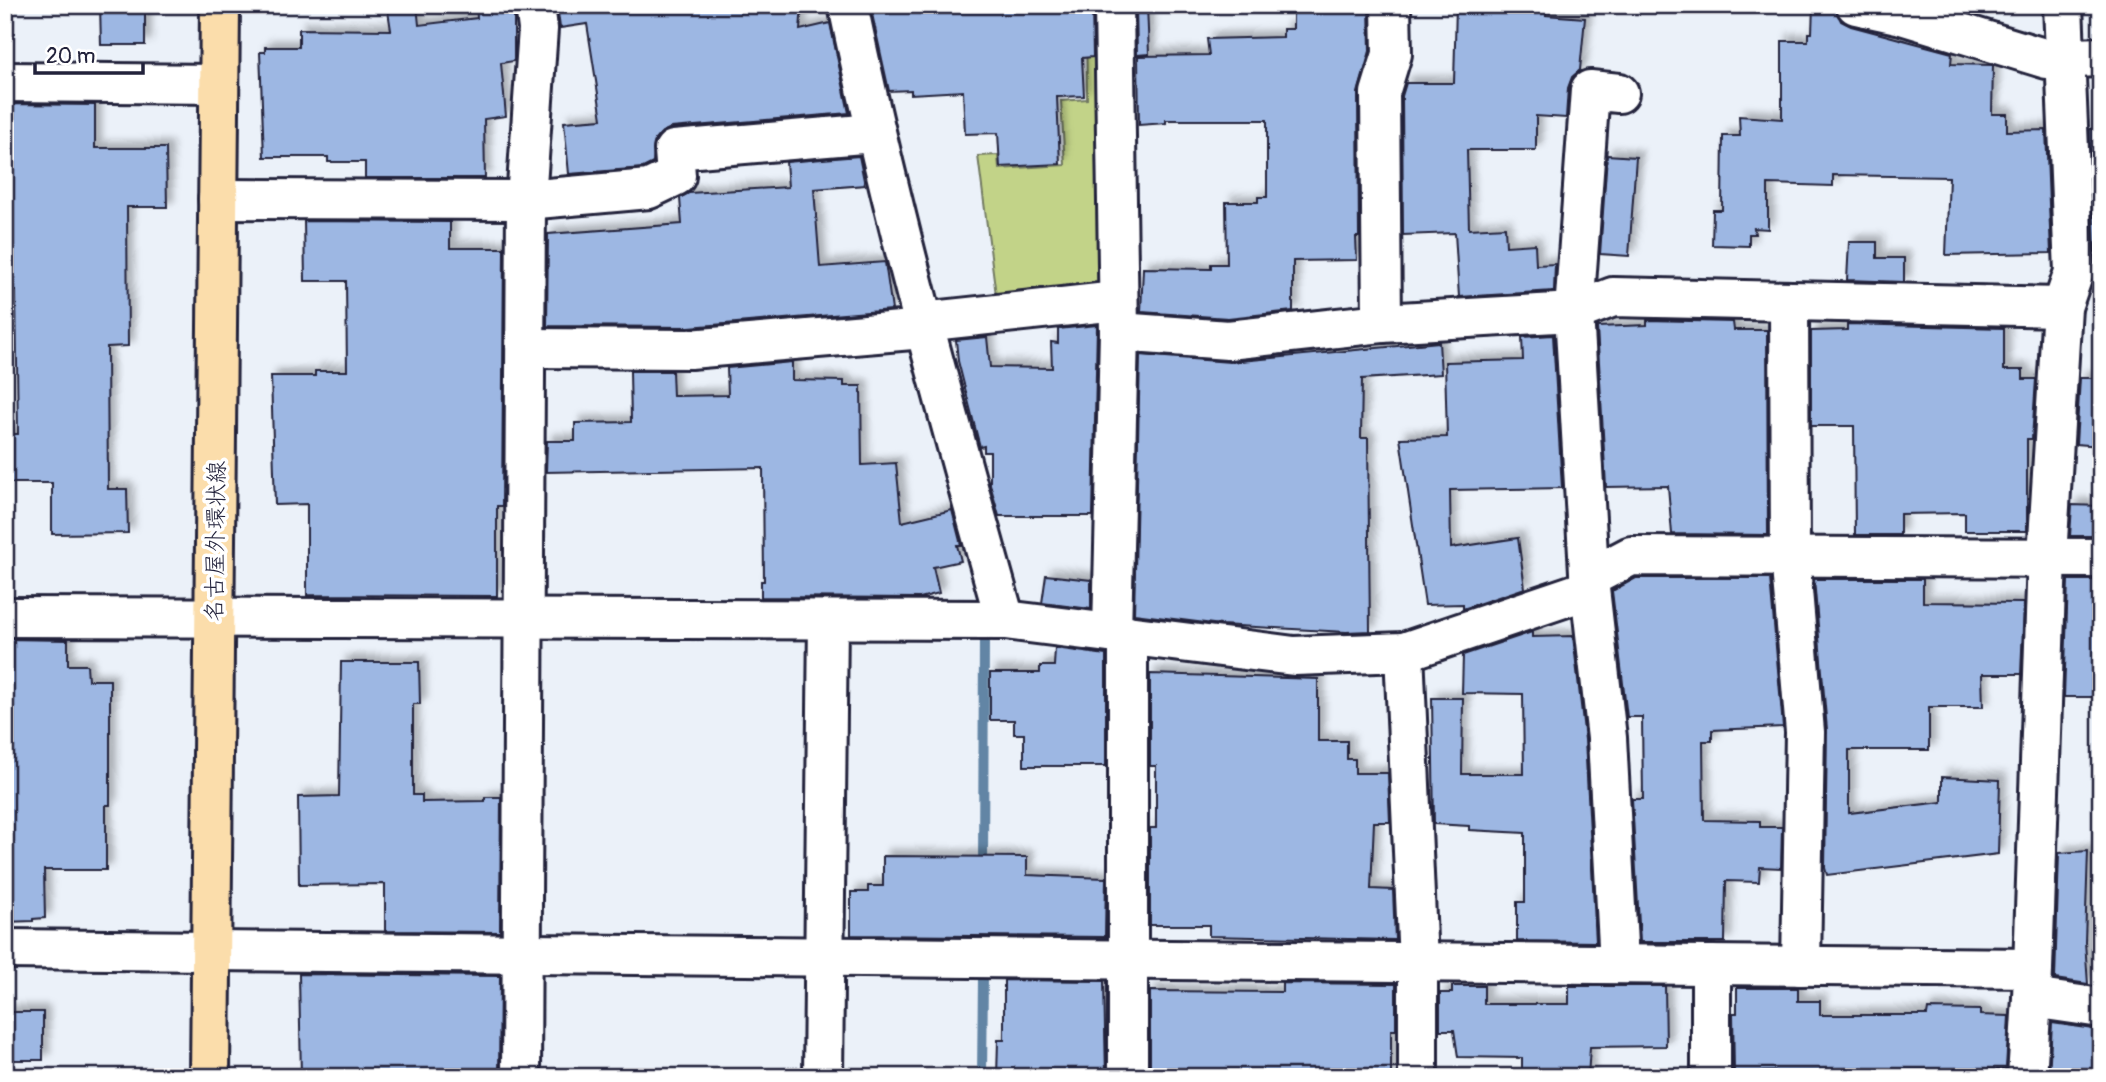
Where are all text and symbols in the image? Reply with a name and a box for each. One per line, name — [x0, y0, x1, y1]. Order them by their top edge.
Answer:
scale bar — [35, 32, 144, 76]
text: 20 m — [46, 43, 95, 70]
street label: 名古屋外環状線 — [200, 460, 231, 622]

